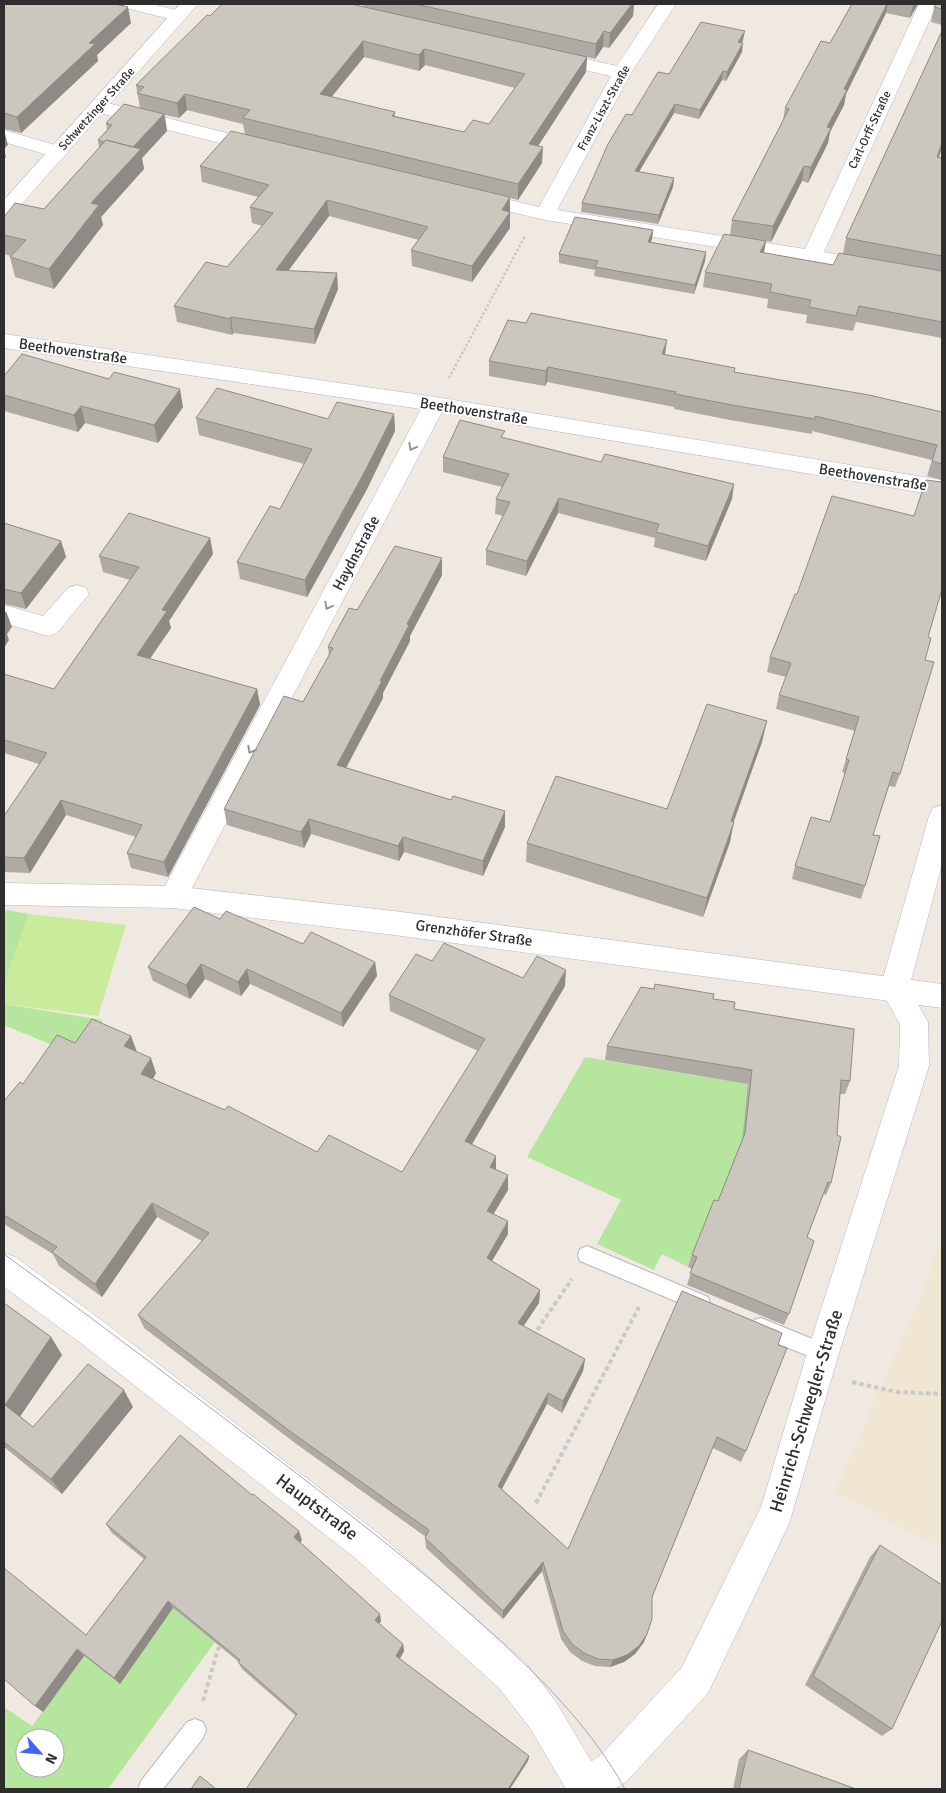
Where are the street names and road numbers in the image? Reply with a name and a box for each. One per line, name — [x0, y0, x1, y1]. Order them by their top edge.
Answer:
street label: Franz-Liszt-Straße — [574, 63, 634, 153]
street label: Schwetzinger Straße — [56, 64, 138, 154]
street label: Carl-Orff-Straße — [845, 88, 895, 172]
street label: Beethovenstraße — [18, 334, 128, 368]
street label: Beethovenstraße — [419, 394, 529, 428]
street label: Beethovenstraße — [818, 460, 928, 494]
street label: Haydnstraße — [329, 512, 383, 594]
street label: Grenzhöfer Straße — [414, 916, 534, 950]
street label: Heinrich-Schwegler-Straße — [765, 1307, 847, 1515]
street label: Hauptstraße — [272, 1469, 362, 1545]

